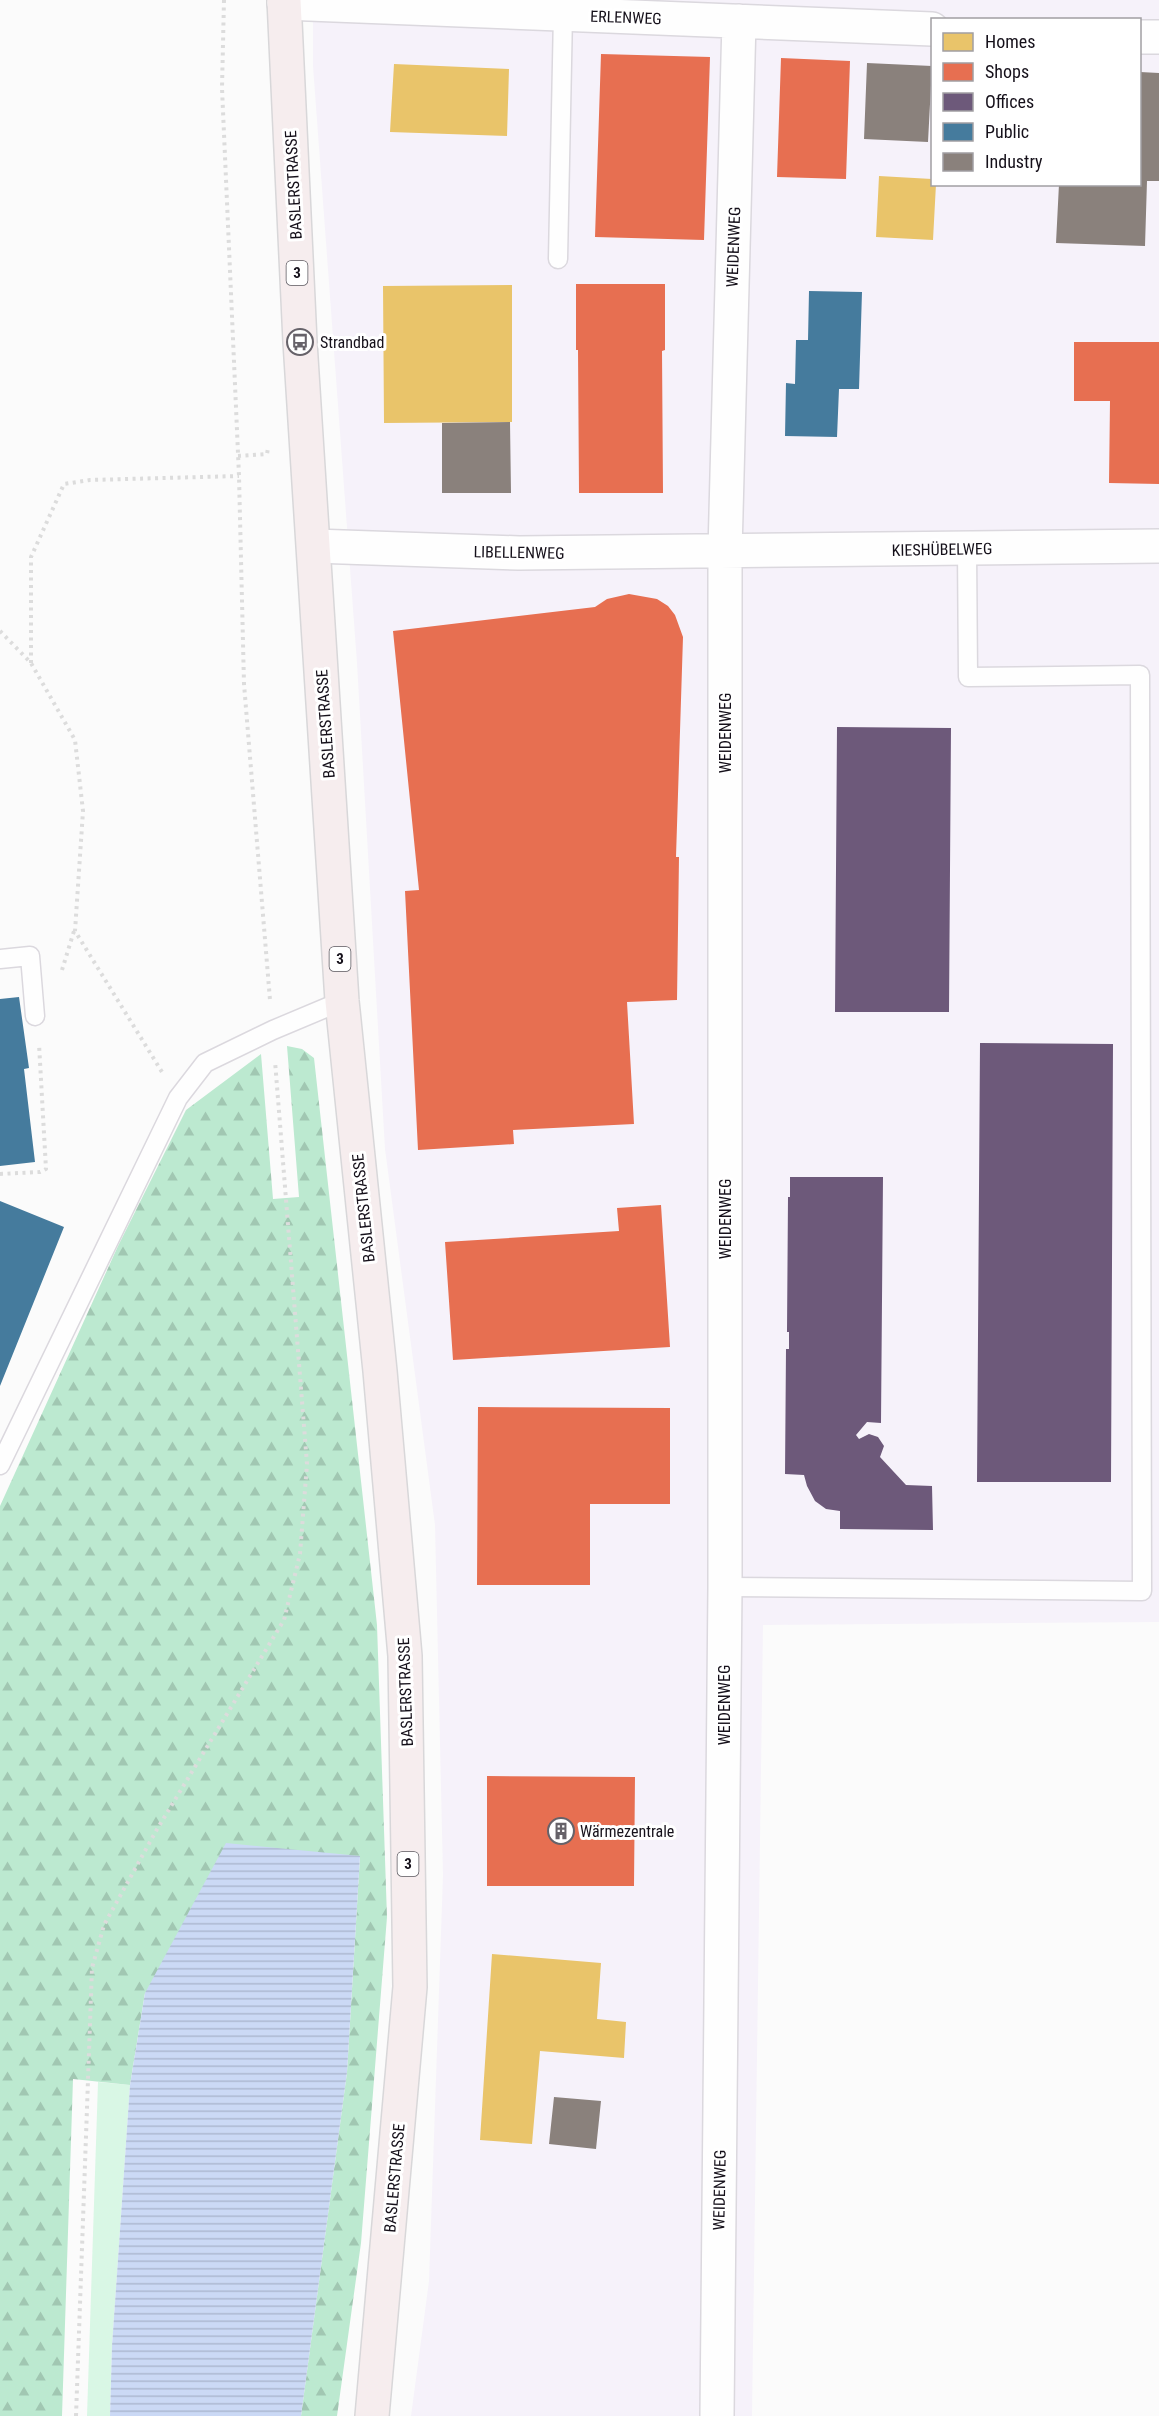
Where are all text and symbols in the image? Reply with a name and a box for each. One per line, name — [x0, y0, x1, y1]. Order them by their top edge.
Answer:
street label: ERLENWEG — [590, 7, 662, 28]
legend — [931, 18, 1141, 186]
text: Homes — [985, 31, 1035, 52]
text: Shops — [985, 61, 1029, 82]
text: Offices — [985, 91, 1034, 112]
text: Public — [985, 121, 1029, 142]
street label: BASLERSTRASSE — [281, 130, 306, 240]
text: Industry — [985, 151, 1043, 172]
street label: WEIDENWEG — [723, 206, 744, 288]
road number: 3 — [286, 261, 308, 285]
bus stop icon: Strandbad — [285, 327, 315, 357]
place label: Strandbad — [320, 333, 384, 352]
street label: KIESHÜBELWEG — [892, 539, 992, 560]
street label: LIBELLENWEG — [473, 542, 565, 563]
street label: BASLERSTRASSE — [312, 669, 339, 779]
street label: WEIDENWEG — [716, 693, 735, 773]
road number: 3 — [330, 947, 350, 971]
street label: BASLERSTRASSE — [348, 1153, 379, 1263]
street label: WEIDENWEG — [716, 1179, 735, 1259]
street label: BASLERSTRASSE — [394, 1637, 417, 1747]
street label: WEIDENWEG — [715, 1665, 734, 1745]
building icon: Wärmezentrale — [546, 1816, 576, 1846]
place label: Wärmezentrale — [580, 1822, 674, 1841]
road number: 3 — [398, 1852, 418, 1876]
street label: BASLERSTRASSE — [380, 2123, 409, 2233]
street label: WEIDENWEG — [709, 2149, 730, 2231]

